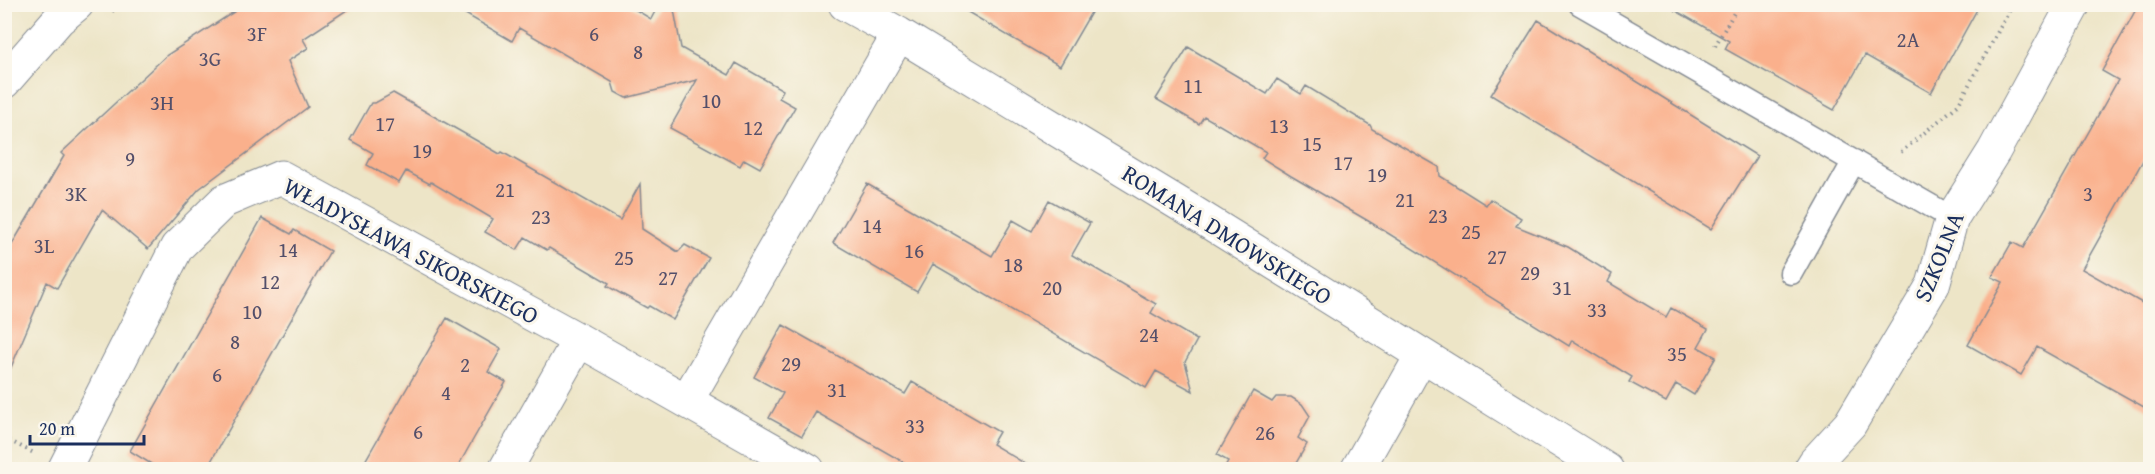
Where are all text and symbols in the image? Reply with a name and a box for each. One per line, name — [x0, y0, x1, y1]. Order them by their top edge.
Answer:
house number: 3F — [247, 18, 267, 49]
house number: 6 — [589, 18, 599, 49]
house number: 2A — [1897, 24, 1920, 55]
house number: 8 — [633, 36, 643, 67]
house number: 3G — [199, 43, 221, 74]
house number: 11 — [1183, 70, 1203, 101]
house number: 10 — [701, 85, 721, 116]
house number: 3H — [150, 87, 174, 118]
house number: 17 — [375, 108, 395, 139]
house number: 13 — [1269, 110, 1289, 141]
house number: 12 — [743, 112, 763, 143]
house number: 15 — [1302, 128, 1322, 159]
house number: 19 — [412, 135, 432, 166]
house number: 9 — [125, 143, 135, 174]
house number: 17 — [1333, 147, 1353, 178]
street label: ROMANA DMOWSKIEGO — [1116, 156, 1339, 313]
house number: 19 — [1367, 159, 1387, 190]
street label: WŁADYSŁAWA SIKORSKIEGO — [277, 168, 545, 333]
house number: 21 — [495, 174, 515, 205]
house number: 3K — [65, 178, 88, 209]
house number: 3 — [2083, 178, 2093, 209]
house number: 21 — [1395, 184, 1415, 215]
house number: 23 — [1428, 200, 1448, 231]
house number: 23 — [531, 201, 551, 232]
street label: SZKOLNA — [1905, 206, 1973, 307]
house number: 14 — [862, 210, 882, 241]
house number: 25 — [1461, 216, 1481, 247]
house number: 3L — [34, 230, 54, 261]
house number: 14 — [278, 234, 298, 265]
house number: 16 — [904, 235, 924, 266]
house number: 27 — [1487, 241, 1507, 272]
house number: 25 — [614, 242, 634, 273]
house number: 18 — [1003, 249, 1023, 280]
house number: 29 — [1520, 257, 1540, 288]
house number: 27 — [658, 262, 678, 293]
house number: 12 — [260, 266, 280, 297]
house number: 20 — [1042, 272, 1062, 303]
house number: 31 — [1552, 272, 1572, 303]
house number: 33 — [1587, 294, 1607, 325]
house number: 10 — [242, 296, 262, 327]
house number: 24 — [1139, 319, 1159, 350]
house number: 8 — [230, 326, 240, 357]
house number: 35 — [1667, 338, 1687, 369]
house number: 29 — [781, 348, 801, 379]
house number: 2 — [460, 349, 470, 380]
house number: 6 — [212, 359, 222, 390]
house number: 31 — [827, 374, 847, 405]
house number: 4 — [441, 377, 451, 408]
scale bar — [30, 408, 144, 446]
house number: 33 — [905, 410, 925, 441]
text: 20 m — [39, 415, 75, 442]
house number: 6 — [413, 416, 423, 447]
house number: 26 — [1255, 417, 1275, 448]

